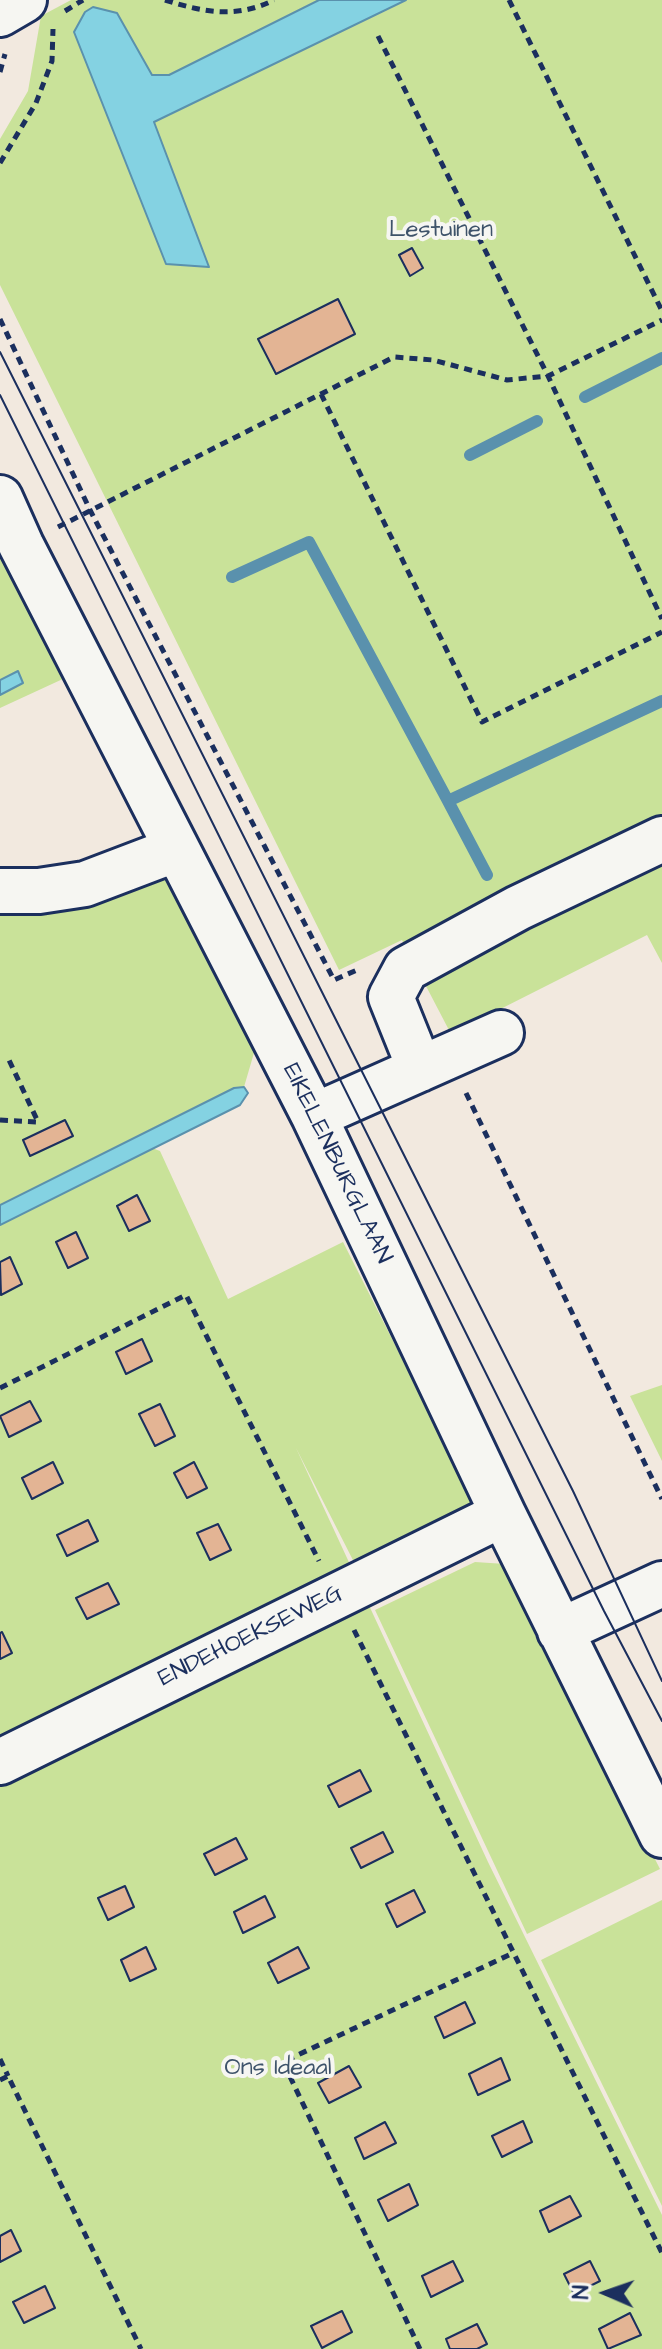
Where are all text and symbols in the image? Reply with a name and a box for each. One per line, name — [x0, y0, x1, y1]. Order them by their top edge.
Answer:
park label: Lestuinen — [389, 217, 493, 245]
street label: EIKELENBURGLAAN — [275, 1059, 397, 1269]
street label: ENDEHOEKSEWEG — [154, 1580, 348, 1694]
park label: Ons Ideaal — [225, 2055, 331, 2083]
north arrow — [566, 2253, 646, 2333]
text: N — [566, 2285, 597, 2300]

